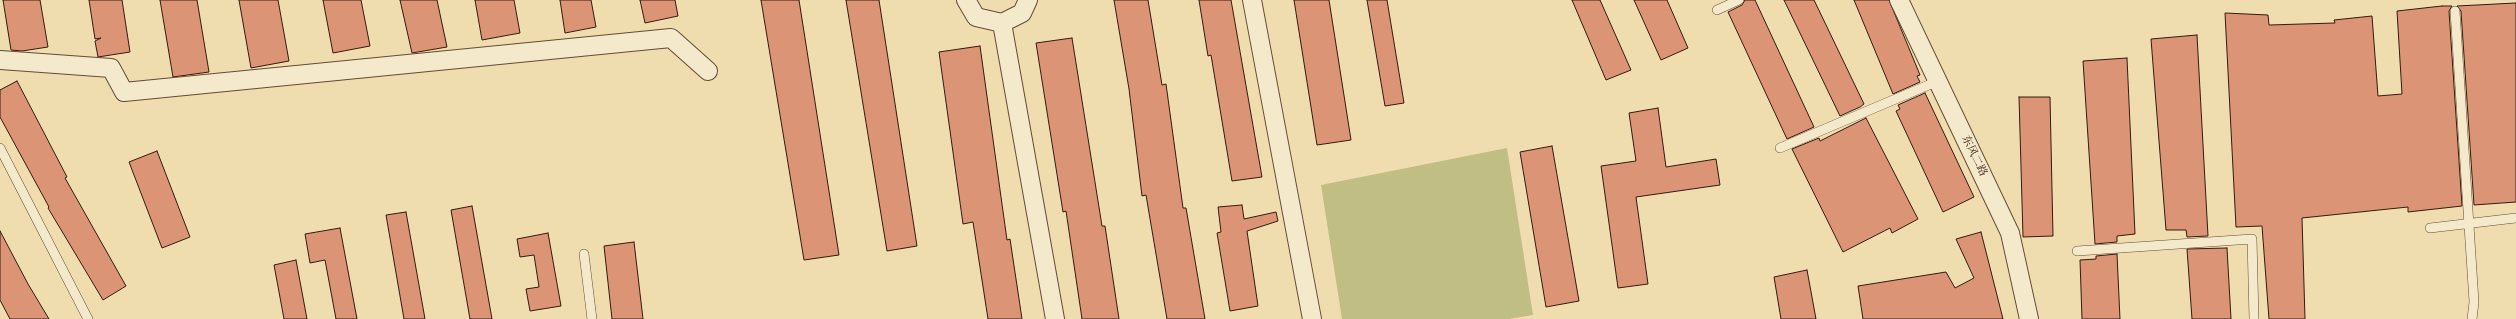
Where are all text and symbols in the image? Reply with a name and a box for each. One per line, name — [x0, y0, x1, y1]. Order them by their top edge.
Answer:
street label: 东风二路 — [1958, 133, 1990, 179]

